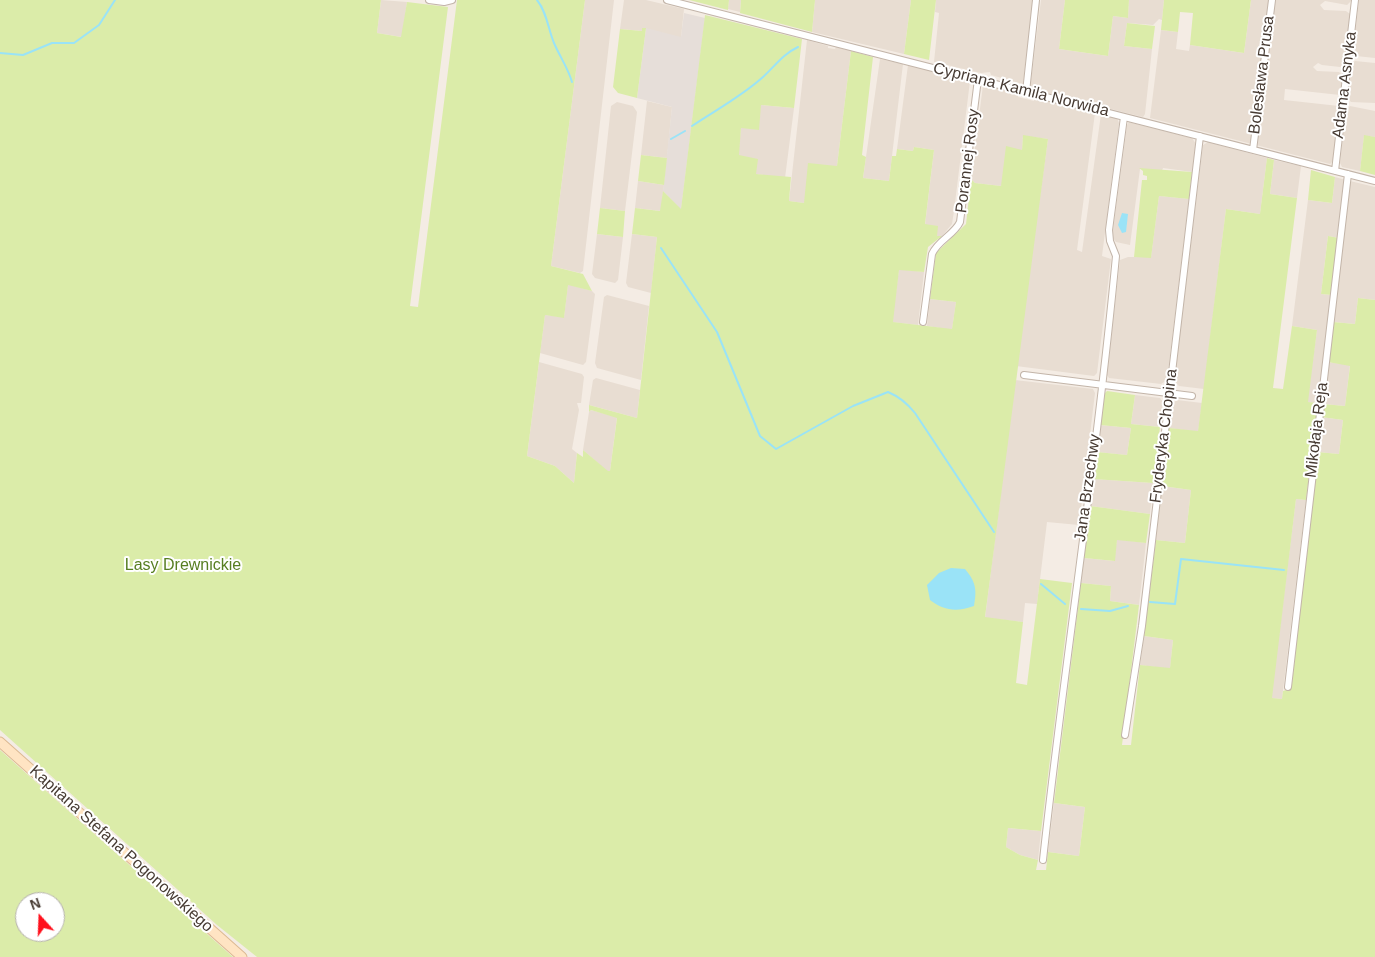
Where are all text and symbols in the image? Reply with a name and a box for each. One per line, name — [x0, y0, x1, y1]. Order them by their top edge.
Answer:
street label: Bolesława Prusa — [1245, 15, 1279, 135]
street label: Adama Asnyka — [1329, 30, 1361, 140]
street label: Cypriana Kamila Norwida — [931, 59, 1111, 121]
street label: Porannej Rosy — [952, 108, 984, 214]
street label: Fryderyka Chopina — [1146, 368, 1182, 504]
street label: Mikołaja Reja — [1302, 381, 1332, 479]
street label: Jana Brzechwy — [1071, 433, 1105, 543]
park label: Lasy Drewnickie — [125, 556, 241, 576]
street label: Kapitana Stefana Pogonowskiego — [25, 762, 217, 936]
north arrow — [15, 892, 65, 942]
text: N — [28, 895, 43, 913]

